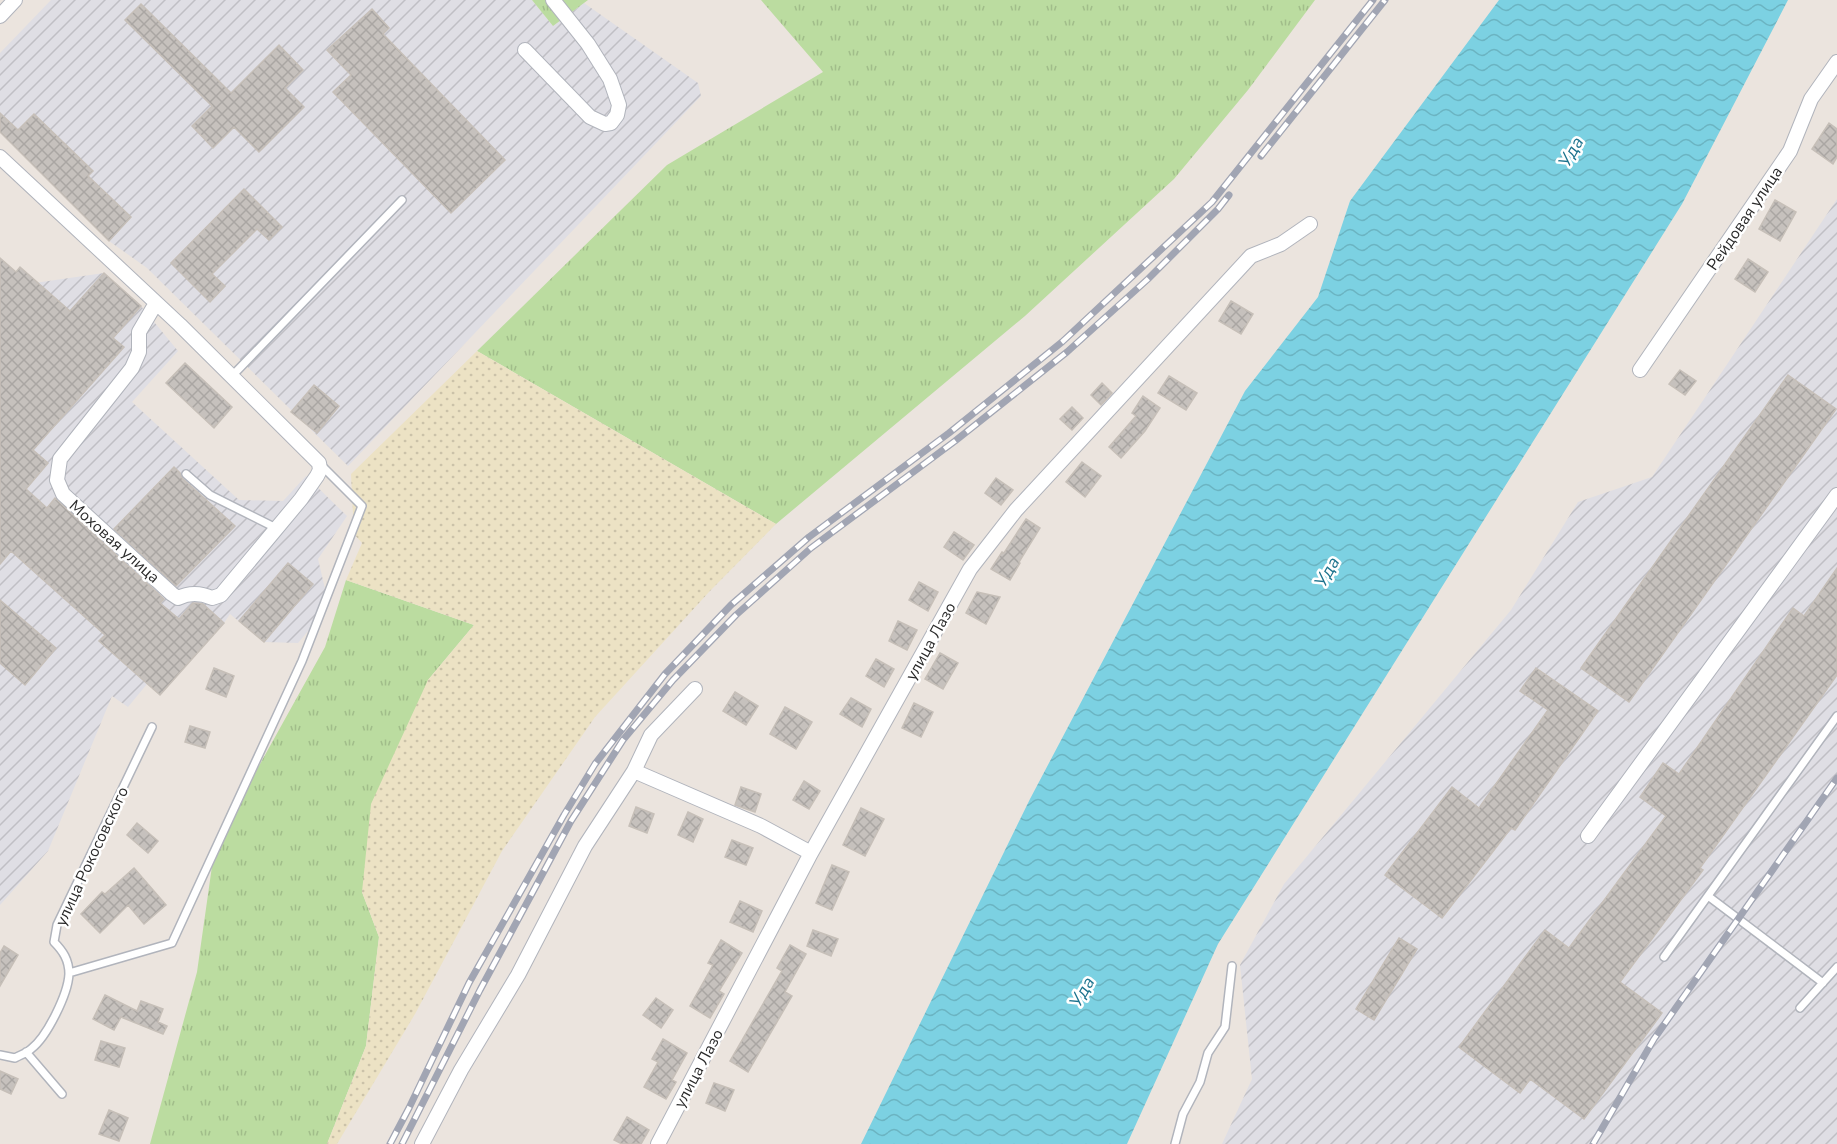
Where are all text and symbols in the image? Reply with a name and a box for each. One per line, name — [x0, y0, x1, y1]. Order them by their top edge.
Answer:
water label: Уда — [1553, 132, 1589, 172]
street label: Рейдовая улица — [1702, 162, 1788, 275]
street label: Моховая улица — [64, 495, 164, 588]
water label: Уда — [1309, 552, 1345, 592]
street label: улица Лазо — [900, 598, 961, 685]
street label: улица Рокосовского — [50, 783, 134, 930]
water label: Уда — [1064, 972, 1100, 1012]
street label: улица Лазо — [669, 1025, 729, 1112]

